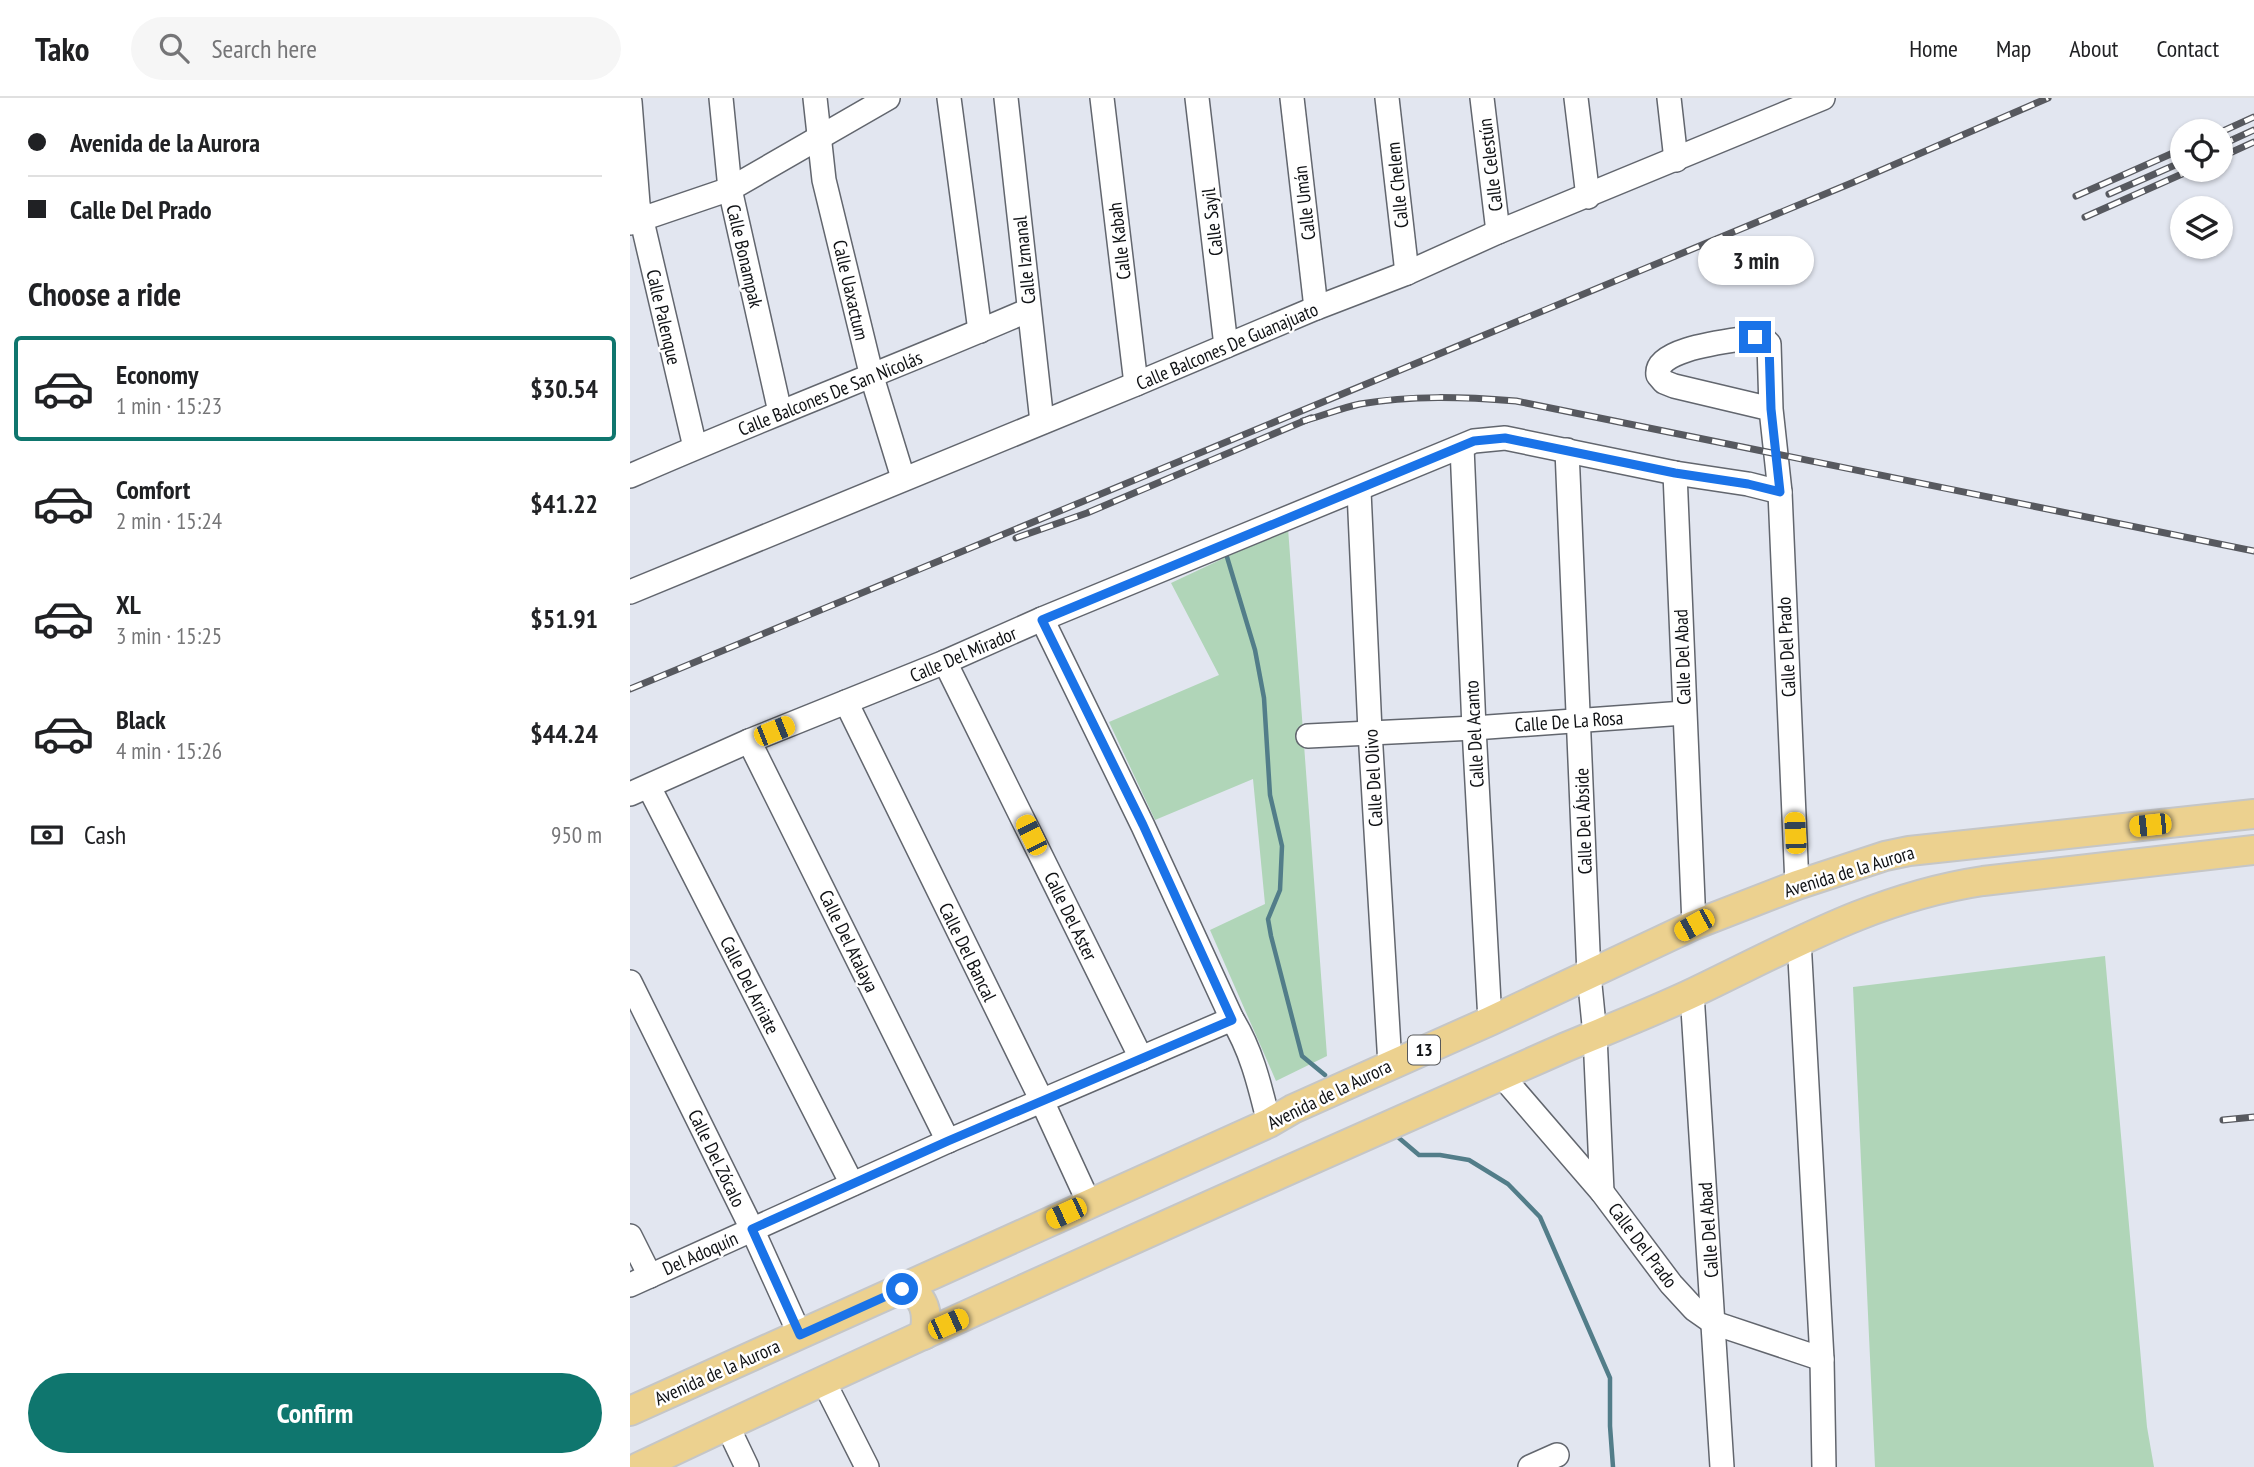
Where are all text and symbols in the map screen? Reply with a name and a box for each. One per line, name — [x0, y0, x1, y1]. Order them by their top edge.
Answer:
search box — [131, 17, 621, 80]
text: Tako — [35, 27, 89, 70]
icon: search — [155, 29, 193, 67]
text: Search here — [211, 32, 317, 65]
text: Home — [1909, 33, 1958, 64]
text: Map — [1996, 33, 2031, 64]
text: About — [2069, 33, 2118, 64]
text: Contact — [2156, 33, 2219, 64]
street label: Calle Celestún — [1472, 117, 1508, 213]
map controls — [2170, 119, 2233, 259]
button: locate — [2170, 119, 2233, 182]
text: Avenida de la Aurora — [70, 126, 260, 159]
street label: Calle Chelem — [1381, 141, 1413, 229]
street label: Calle Umán — [1288, 164, 1320, 242]
street label: Calle Sayil — [1196, 186, 1228, 257]
text: Calle Del Prado — [70, 193, 212, 226]
button: layers — [2170, 196, 2233, 259]
street label: Calle Kabah — [1102, 201, 1136, 281]
street label: Calle Bonampak — [721, 202, 769, 311]
street label: Calle Izmanal — [1007, 214, 1041, 305]
callout: 3 min — [1697, 236, 1813, 285]
street label: Calle Uaxactum — [828, 237, 874, 343]
text: 3 min — [1733, 246, 1779, 275]
street label: Calle Palenque — [641, 267, 687, 367]
text: Choose a ride — [28, 273, 181, 315]
street label: Calle Balcones De Guanajuato — [1132, 297, 1322, 395]
route end — [1739, 321, 1771, 353]
street label: Calle Balcones De San Nicolás — [734, 345, 926, 441]
icon: car — [32, 357, 95, 420]
text: Economy — [116, 358, 198, 391]
text: $30.54 — [530, 372, 598, 405]
text: 1 min · 15:23 — [116, 391, 222, 420]
icon: car — [32, 472, 95, 535]
text: Comfort — [116, 473, 190, 506]
text: $41.22 — [530, 487, 598, 520]
text: 2 min · 15:24 — [116, 506, 222, 535]
icon: car — [32, 587, 95, 650]
text: XL — [116, 588, 141, 621]
street label: Calle Del Prado — [1771, 596, 1801, 698]
text: $51.91 — [530, 602, 598, 635]
street label: Calle Del Abad — [1668, 609, 1696, 705]
street label: Calle Del Mirador — [906, 620, 1021, 687]
text: 3 min · 15:25 — [116, 621, 222, 650]
street label: Calle Del Acanto — [1459, 680, 1489, 788]
icon: car — [32, 702, 95, 765]
text: Black — [116, 703, 166, 736]
street label: Calle De La Rosa — [1514, 705, 1624, 737]
car — [751, 713, 798, 749]
text: $44.24 — [530, 717, 598, 750]
street label: Calle Del Olivo — [1358, 729, 1388, 827]
text: 4 min · 15:26 — [116, 736, 222, 765]
street label: Calle Del Ábside — [1569, 767, 1597, 875]
car — [1784, 811, 1807, 855]
car — [1013, 812, 1050, 858]
car — [2129, 812, 2172, 838]
icon: cash — [28, 816, 66, 854]
text: Cash — [84, 818, 126, 851]
text: 950 m — [551, 820, 602, 849]
street label: Avenida de la Aurora — [1781, 840, 1917, 902]
street label: Calle Del Aster — [1039, 868, 1103, 965]
street label: Calle Del Atalaya — [814, 886, 884, 996]
street label: Calle Del Bancal — [934, 899, 1002, 1006]
car — [1671, 906, 1718, 944]
street label: Calle Del Arriate — [715, 932, 785, 1038]
road number: 13 — [1408, 1035, 1440, 1065]
street label: Avenida de la Aurora — [1263, 1054, 1395, 1134]
street label: Calle Del Zócalo — [683, 1105, 751, 1211]
street label: Calle Del Abad — [1693, 1181, 1723, 1279]
car — [1043, 1195, 1090, 1231]
street label: Calle Del Prado — [1603, 1198, 1683, 1292]
street label: Del Adoquín — [659, 1226, 741, 1280]
route start — [886, 1273, 918, 1305]
car — [925, 1306, 972, 1342]
street label: Avenida de la Aurora — [650, 1334, 784, 1410]
button: Confirm — [28, 1373, 602, 1453]

